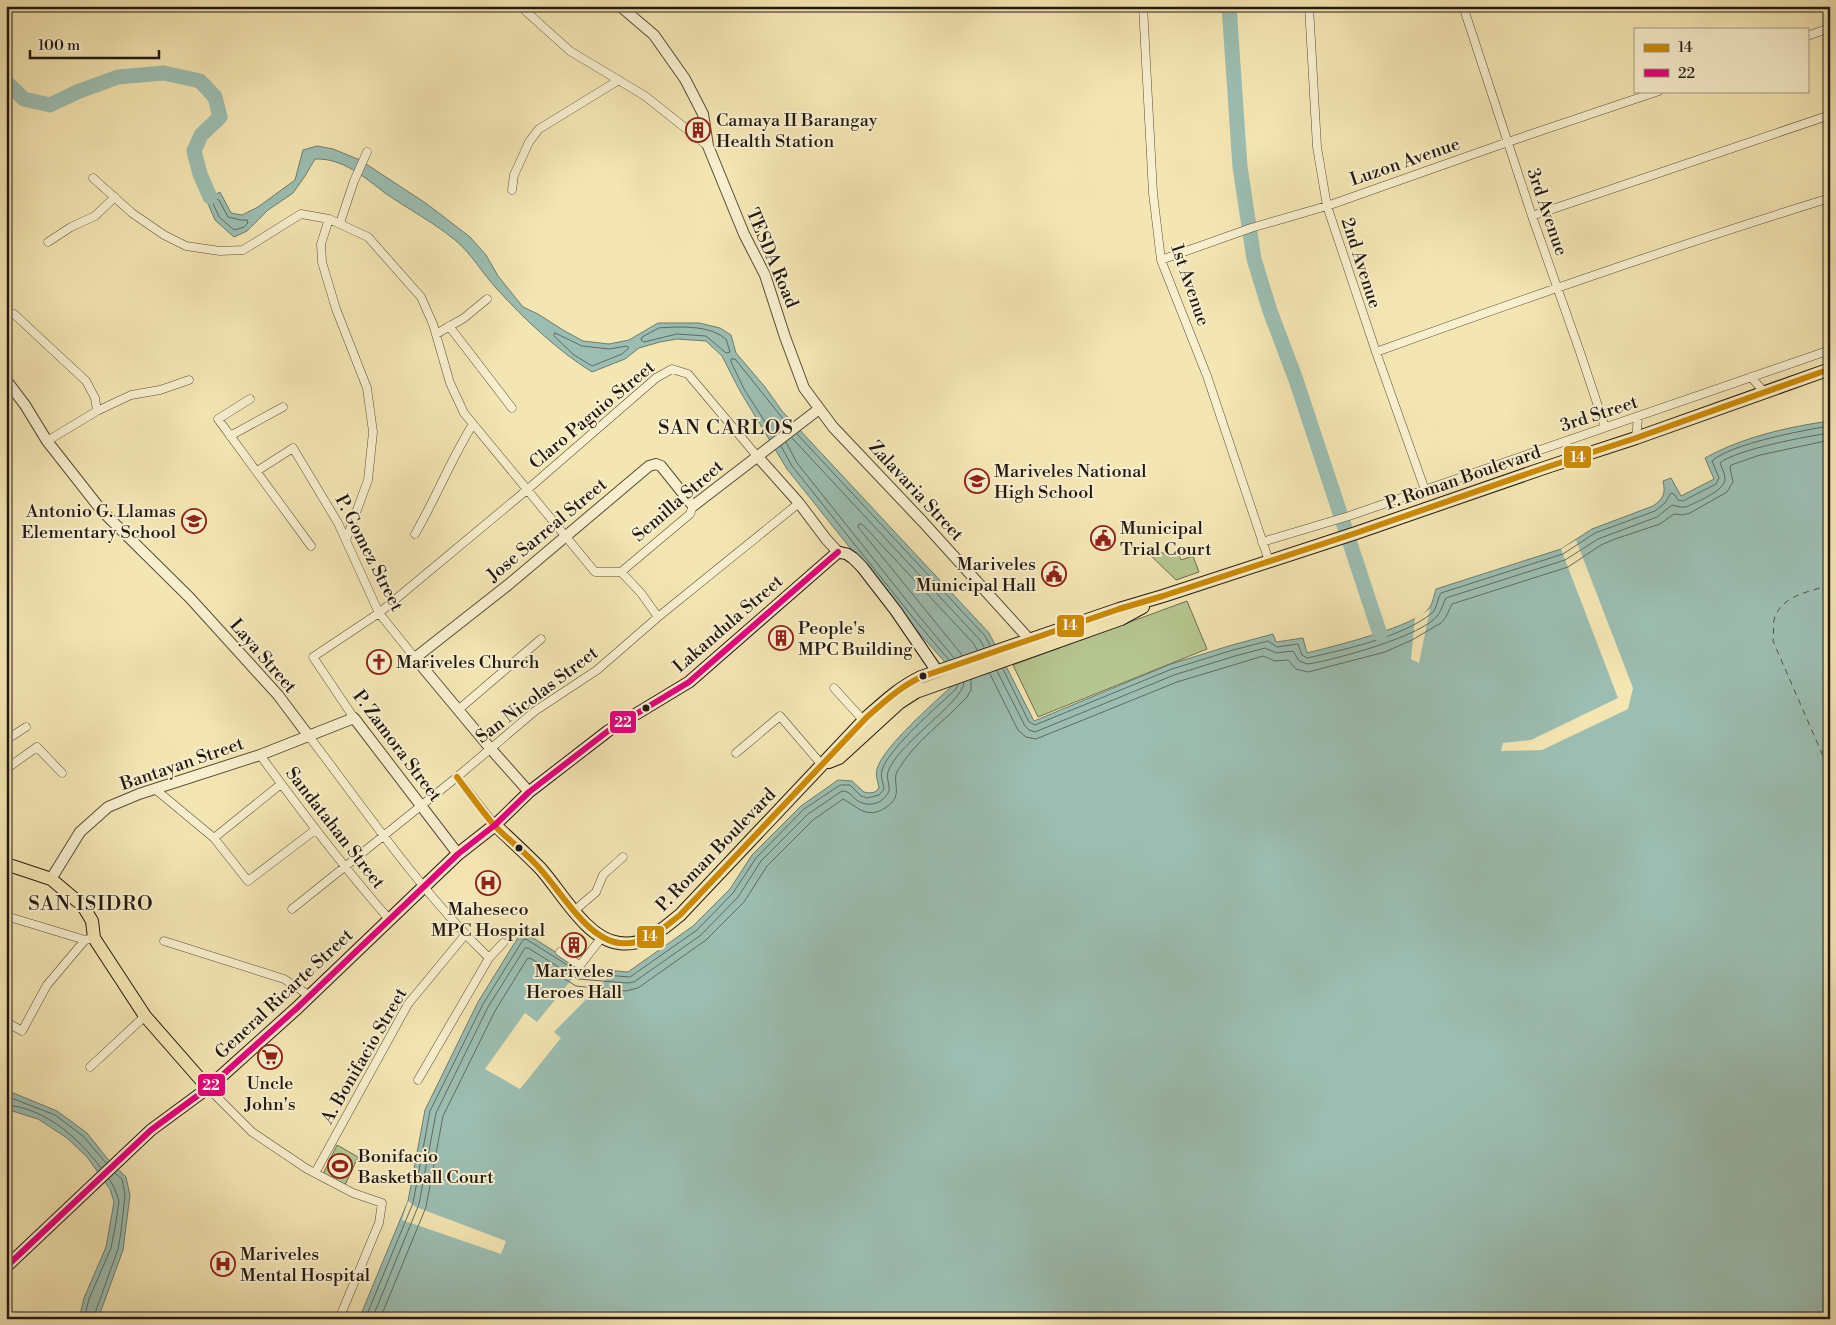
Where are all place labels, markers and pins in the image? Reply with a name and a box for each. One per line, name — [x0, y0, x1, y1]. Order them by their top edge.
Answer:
place label: Camaya II Barangay Health Station — [716, 109, 878, 153]
building icon: Camaya II Barangay Health Station — [685, 117, 711, 143]
place label: Mariveles National High School — [994, 460, 1147, 504]
school or university icon: Mariveles National High School — [964, 468, 990, 494]
place label: Antonio G. Llamas Elementary School — [21, 500, 177, 544]
school or university icon: Antonio G. Llamas Elementary School — [181, 508, 207, 534]
place label: Municipal Trial Court — [1120, 517, 1212, 561]
public building icon: Municipal Trial Court — [1090, 525, 1116, 551]
place label: Mariveles Municipal Hall — [915, 553, 1037, 597]
public building icon: Mariveles Municipal Hall — [1041, 561, 1067, 587]
place label: People's MPC Building — [798, 617, 913, 661]
building icon: People's MPC Building — [768, 625, 794, 651]
church icon: Mariveles Church — [366, 649, 392, 675]
place label: Mariveles Church — [396, 651, 540, 674]
unlabelled marker — [918, 671, 928, 681]
unlabelled marker — [641, 703, 651, 713]
unlabelled marker — [514, 843, 524, 853]
hospital icon: Maheseco MPC Hospital — [475, 870, 501, 896]
place label: Maheseco MPC Hospital — [431, 898, 546, 942]
building icon: Mariveles Heroes Hall — [561, 932, 587, 958]
place label: Mariveles Heroes Hall — [526, 960, 623, 1004]
supermarket icon: Uncle John's — [257, 1044, 283, 1070]
place label: Uncle John's — [243, 1072, 296, 1116]
place label: Bonifacio Basketball Court — [357, 1145, 494, 1189]
sports icon: Bonifacio Basketball Court — [327, 1153, 353, 1179]
place label: Mariveles Mental Hospital — [240, 1243, 371, 1287]
hospital icon: Mariveles Mental Hospital — [210, 1251, 236, 1277]

